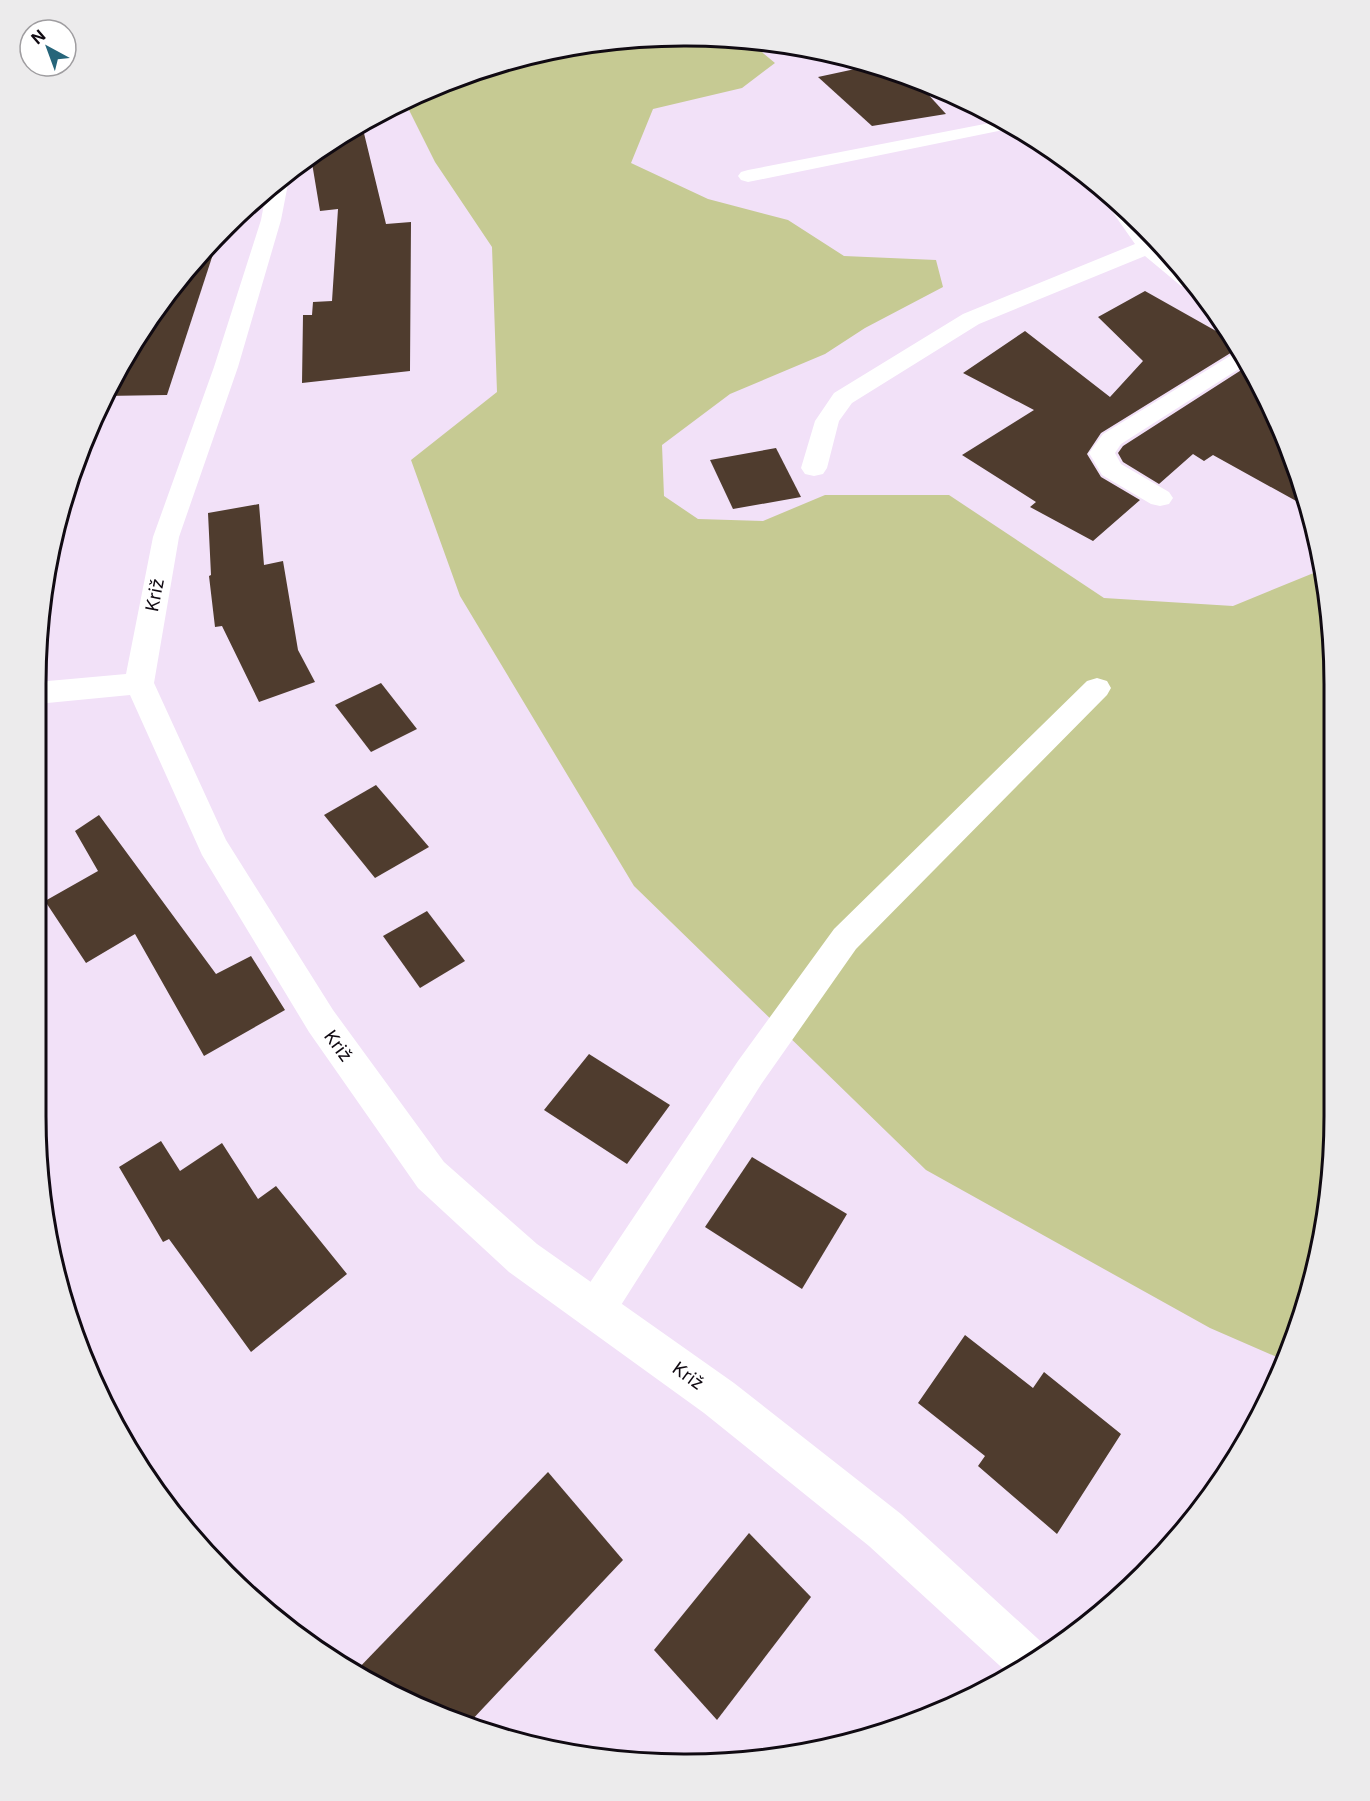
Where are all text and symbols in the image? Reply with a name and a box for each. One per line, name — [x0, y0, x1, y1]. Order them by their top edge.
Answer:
north arrow — [18, 18, 78, 78]
text: N — [27, 25, 49, 48]
street label: Križ — [141, 576, 168, 613]
street label: Križ — [320, 1026, 357, 1065]
street label: Križ — [669, 1357, 708, 1394]

